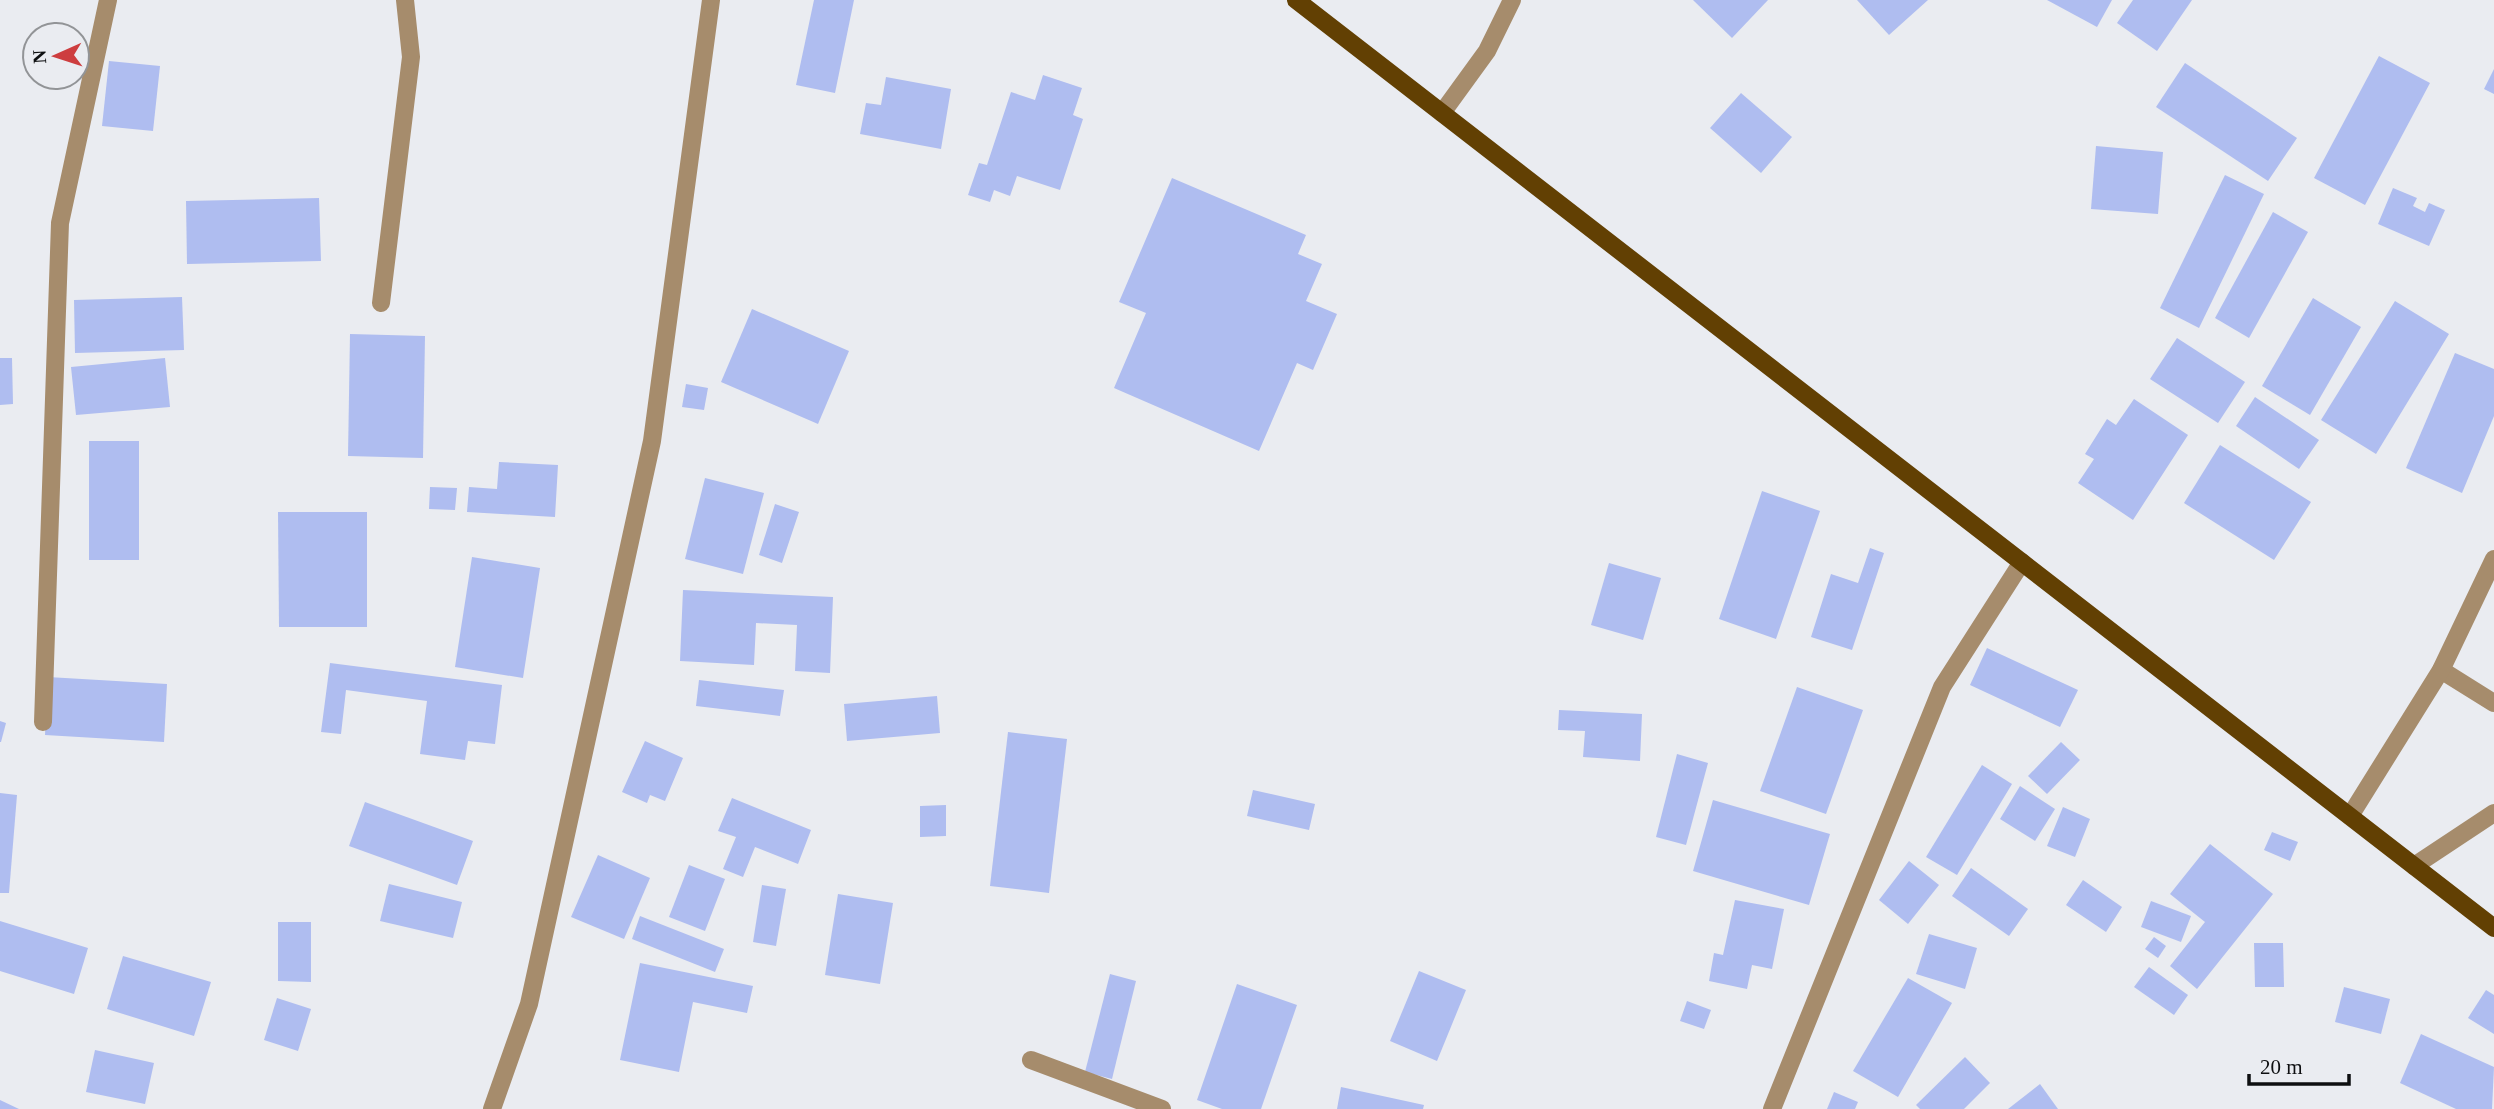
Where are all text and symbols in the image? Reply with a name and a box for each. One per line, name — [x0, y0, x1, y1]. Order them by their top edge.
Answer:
north arrow — [21, 21, 91, 91]
text: N — [29, 49, 50, 64]
scale bar — [2249, 1042, 2349, 1086]
text: 20 m — [2260, 1055, 2303, 1079]

